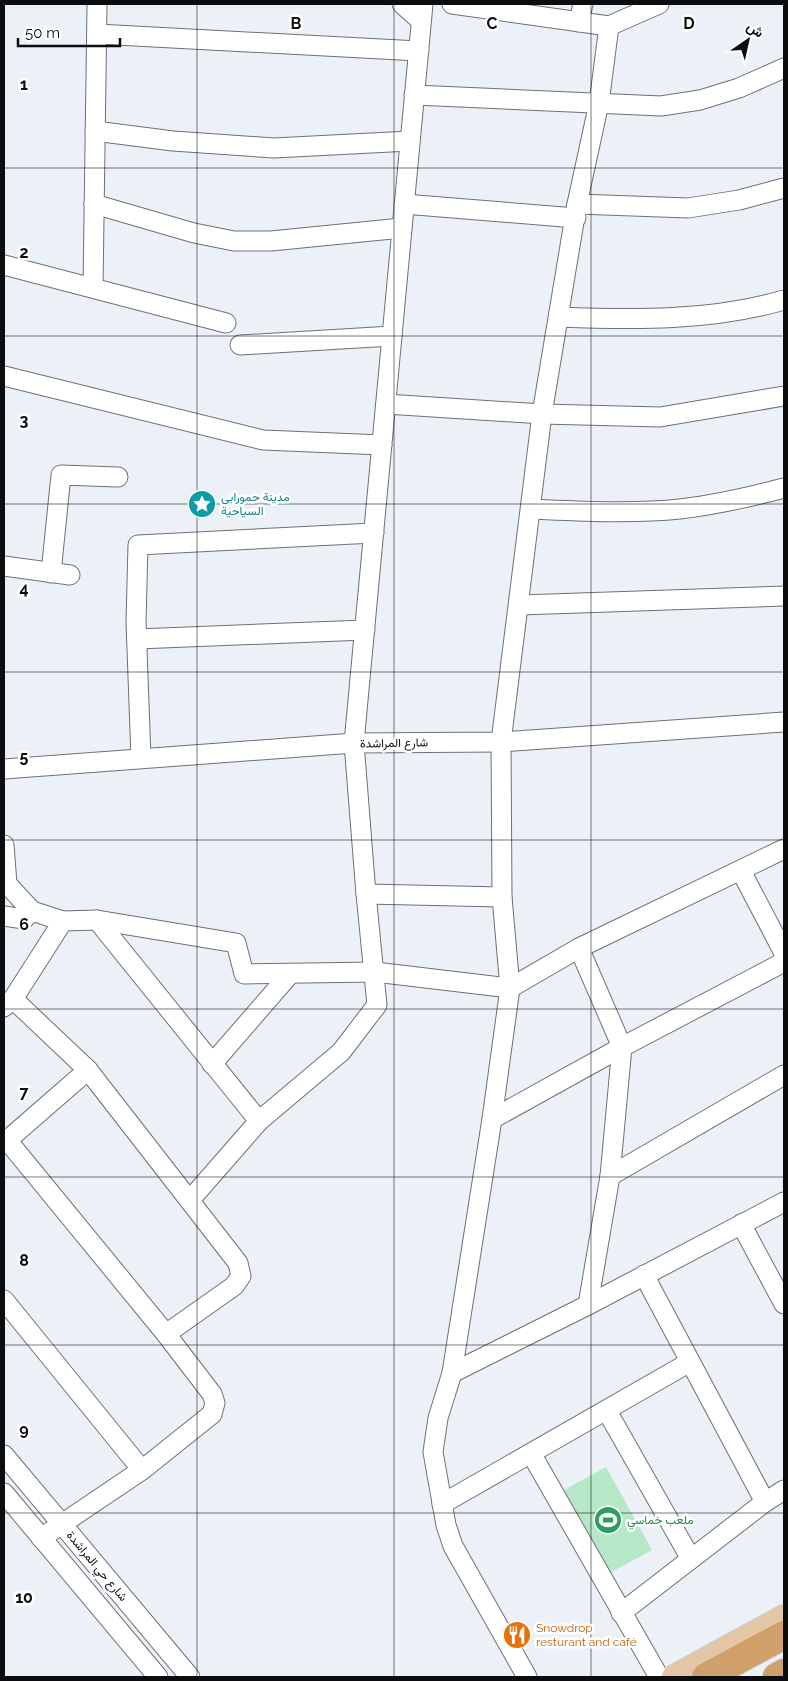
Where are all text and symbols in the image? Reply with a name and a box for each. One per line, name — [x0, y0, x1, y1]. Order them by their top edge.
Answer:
text: B — [291, 14, 302, 33]
text: C — [487, 14, 498, 33]
text: D — [683, 14, 695, 33]
scale bar — [18, 15, 120, 47]
north arrow — [723, 15, 773, 65]
text: ش — [743, 18, 767, 41]
text: 50 m — [25, 24, 60, 42]
text: 1 — [20, 75, 28, 94]
text: 2 — [19, 243, 29, 262]
text: 3 — [20, 411, 29, 430]
place icon: مدينة حمورابي السياحية — [187, 489, 217, 519]
place label: مدينة حمورابي السياحية — [221, 490, 290, 518]
text: 4 — [19, 579, 29, 598]
street label: شارع المراشدة — [360, 735, 428, 753]
text: 5 — [20, 747, 29, 766]
text: 6 — [19, 915, 29, 934]
text: 7 — [20, 1083, 29, 1102]
text: 8 — [19, 1251, 29, 1270]
text: 9 — [19, 1420, 29, 1439]
sports icon: ملعب خماسي — [593, 1505, 623, 1535]
place label: ملعب خماسي — [627, 1513, 694, 1530]
street label: شارع حي المراشدة — [61, 1528, 130, 1606]
text: 10 — [15, 1588, 33, 1607]
restaurant icon: Snowdrop resturant and café — [502, 1620, 532, 1650]
place label: Snowdrop resturant and café — [536, 1621, 637, 1649]

